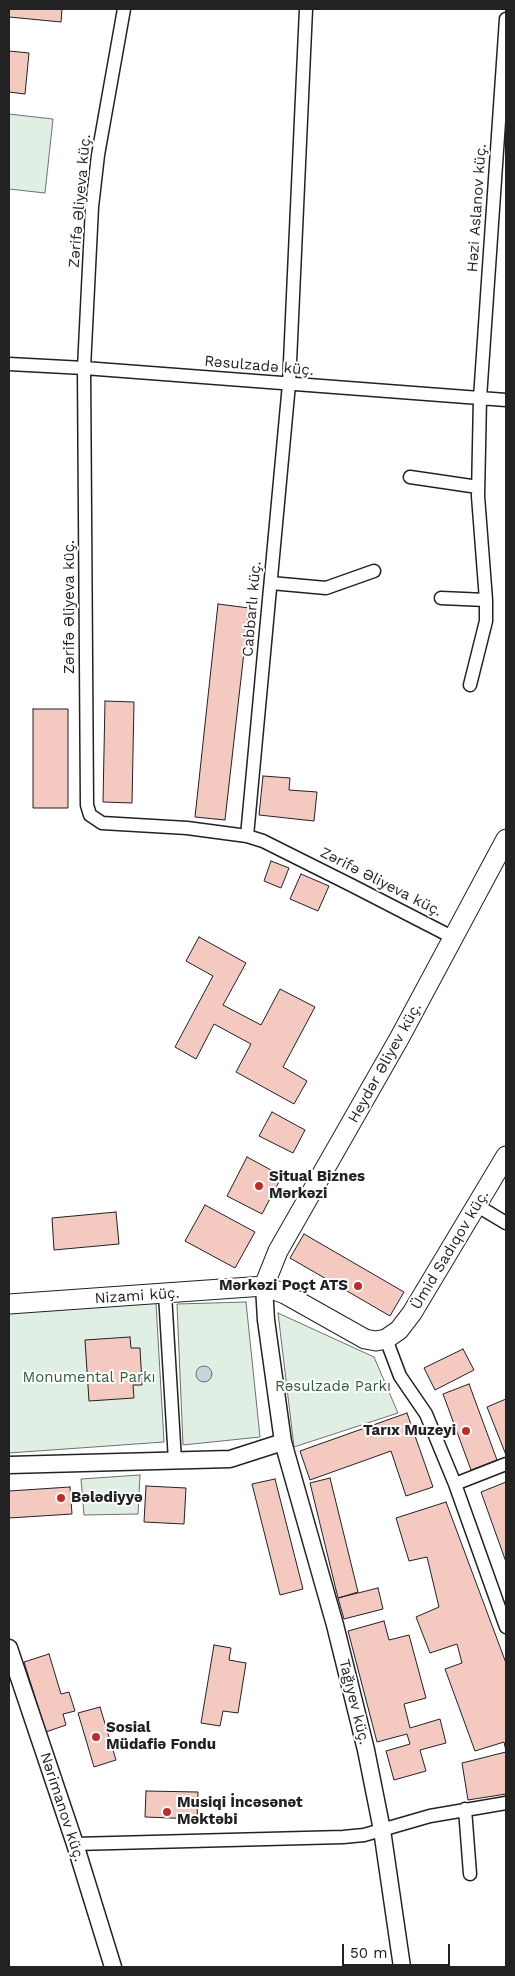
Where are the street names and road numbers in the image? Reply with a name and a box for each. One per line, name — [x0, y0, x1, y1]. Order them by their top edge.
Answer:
street label: Zərifə Əliyeva küç. — [65, 133, 95, 269]
street label: Həzi Aslanov küç. — [464, 143, 490, 273]
street label: Rəsulzadə küç. — [203, 352, 315, 380]
street label: Zərifə Əliyeva küç. — [61, 540, 79, 674]
street label: Cabbarlı küç. — [239, 560, 265, 658]
street label: Zərifə Əliyeva küç. — [317, 844, 445, 920]
street label: Heydər Əliyev küç. — [344, 1000, 426, 1126]
street label: Ümid Sadıqov küç. — [407, 1187, 493, 1313]
street label: Nizami küç. — [94, 1284, 180, 1308]
street label: Tağıyev küç. — [335, 1657, 373, 1747]
street label: Nərimanov küç. — [36, 1750, 88, 1864]

